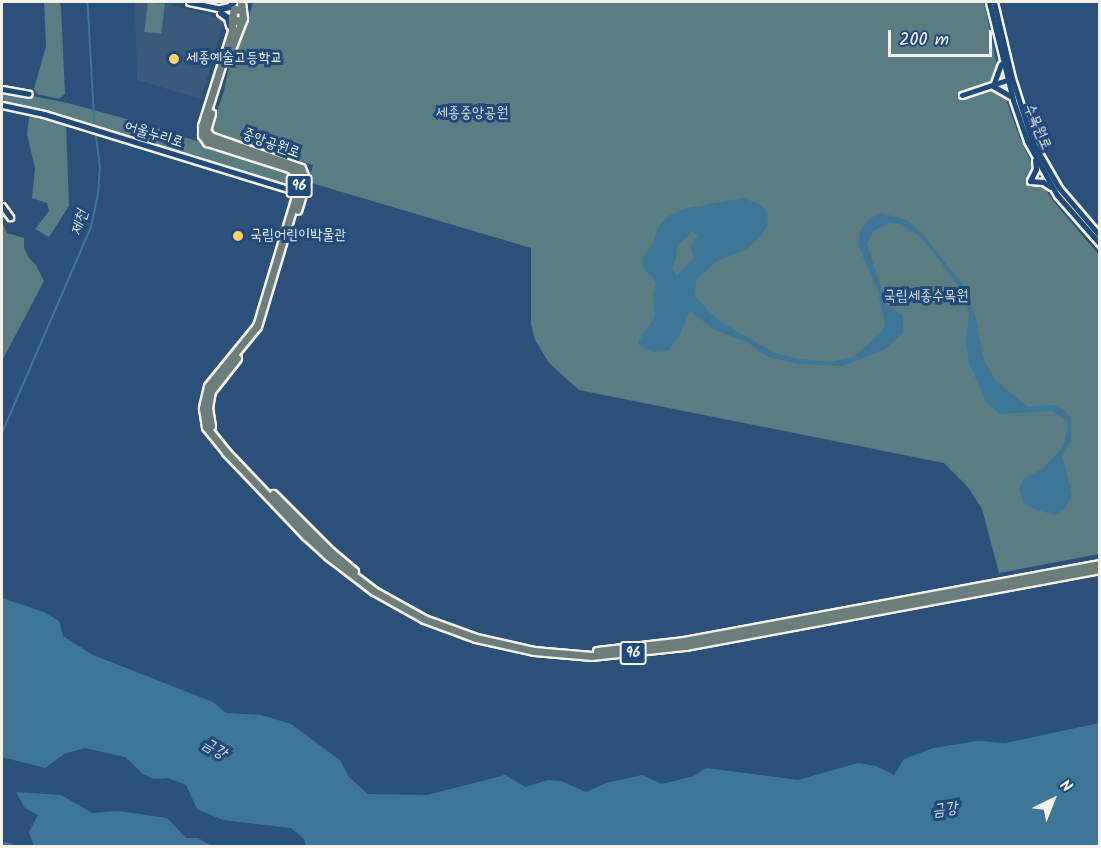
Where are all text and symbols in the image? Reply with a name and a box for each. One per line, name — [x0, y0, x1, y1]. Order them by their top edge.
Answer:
scale bar — [891, 18, 994, 56]
text: 200 m — [899, 26, 949, 55]
place label: 세종예술고등학교 — [186, 50, 283, 68]
marker: 세종예술고등학교 — [167, 52, 181, 66]
street label: 수목원로 — [1019, 101, 1055, 153]
park label: 세종중앙공원 — [436, 105, 508, 123]
street label: 어울누리로 — [123, 118, 185, 152]
street label: 중앙공원로 — [240, 125, 302, 163]
road number: 96 — [286, 175, 312, 197]
water label: 제천 — [67, 208, 93, 238]
place label: 국립어린이박물관 — [250, 227, 347, 245]
marker: 국립어린이박물관 — [231, 229, 245, 243]
park label: 국립세종수목원 — [884, 288, 968, 306]
road number: 96 — [620, 642, 646, 664]
water label: 금강 — [198, 734, 230, 764]
north arrow — [1023, 770, 1083, 830]
text: N — [1053, 774, 1078, 799]
water label: 금강 — [931, 799, 959, 821]

